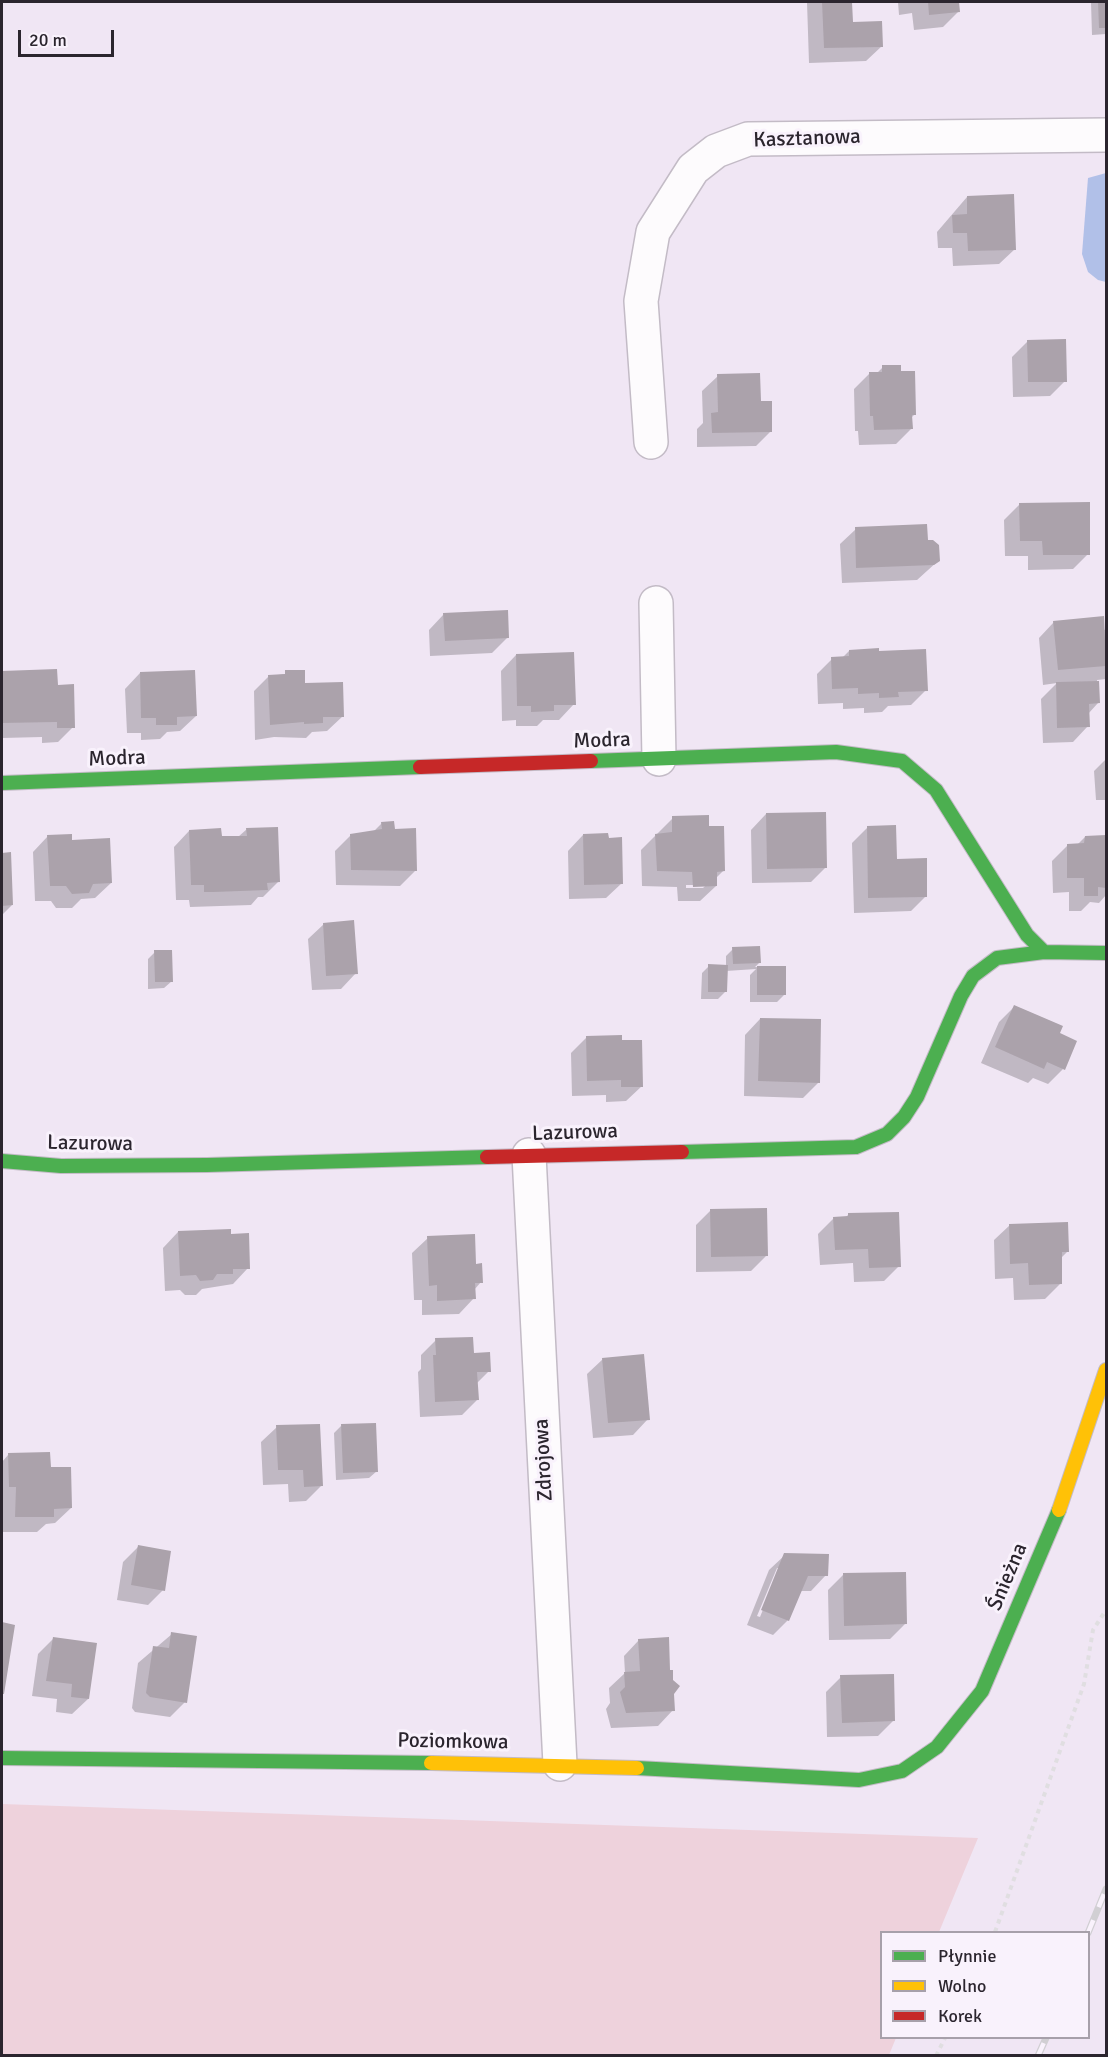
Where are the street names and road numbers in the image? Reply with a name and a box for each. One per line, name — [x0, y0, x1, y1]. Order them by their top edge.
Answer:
street label: Kasztanowa — [753, 125, 861, 153]
street label: Modra — [573, 727, 631, 755]
street label: Modra — [88, 745, 146, 773]
street label: Lazurowa — [532, 1119, 618, 1147]
street label: Lazurowa — [47, 1131, 133, 1157]
street label: Zdrojowa — [529, 1418, 559, 1502]
street label: Śnieżna — [983, 1539, 1033, 1615]
street label: Poziomkowa — [397, 1728, 509, 1756]

